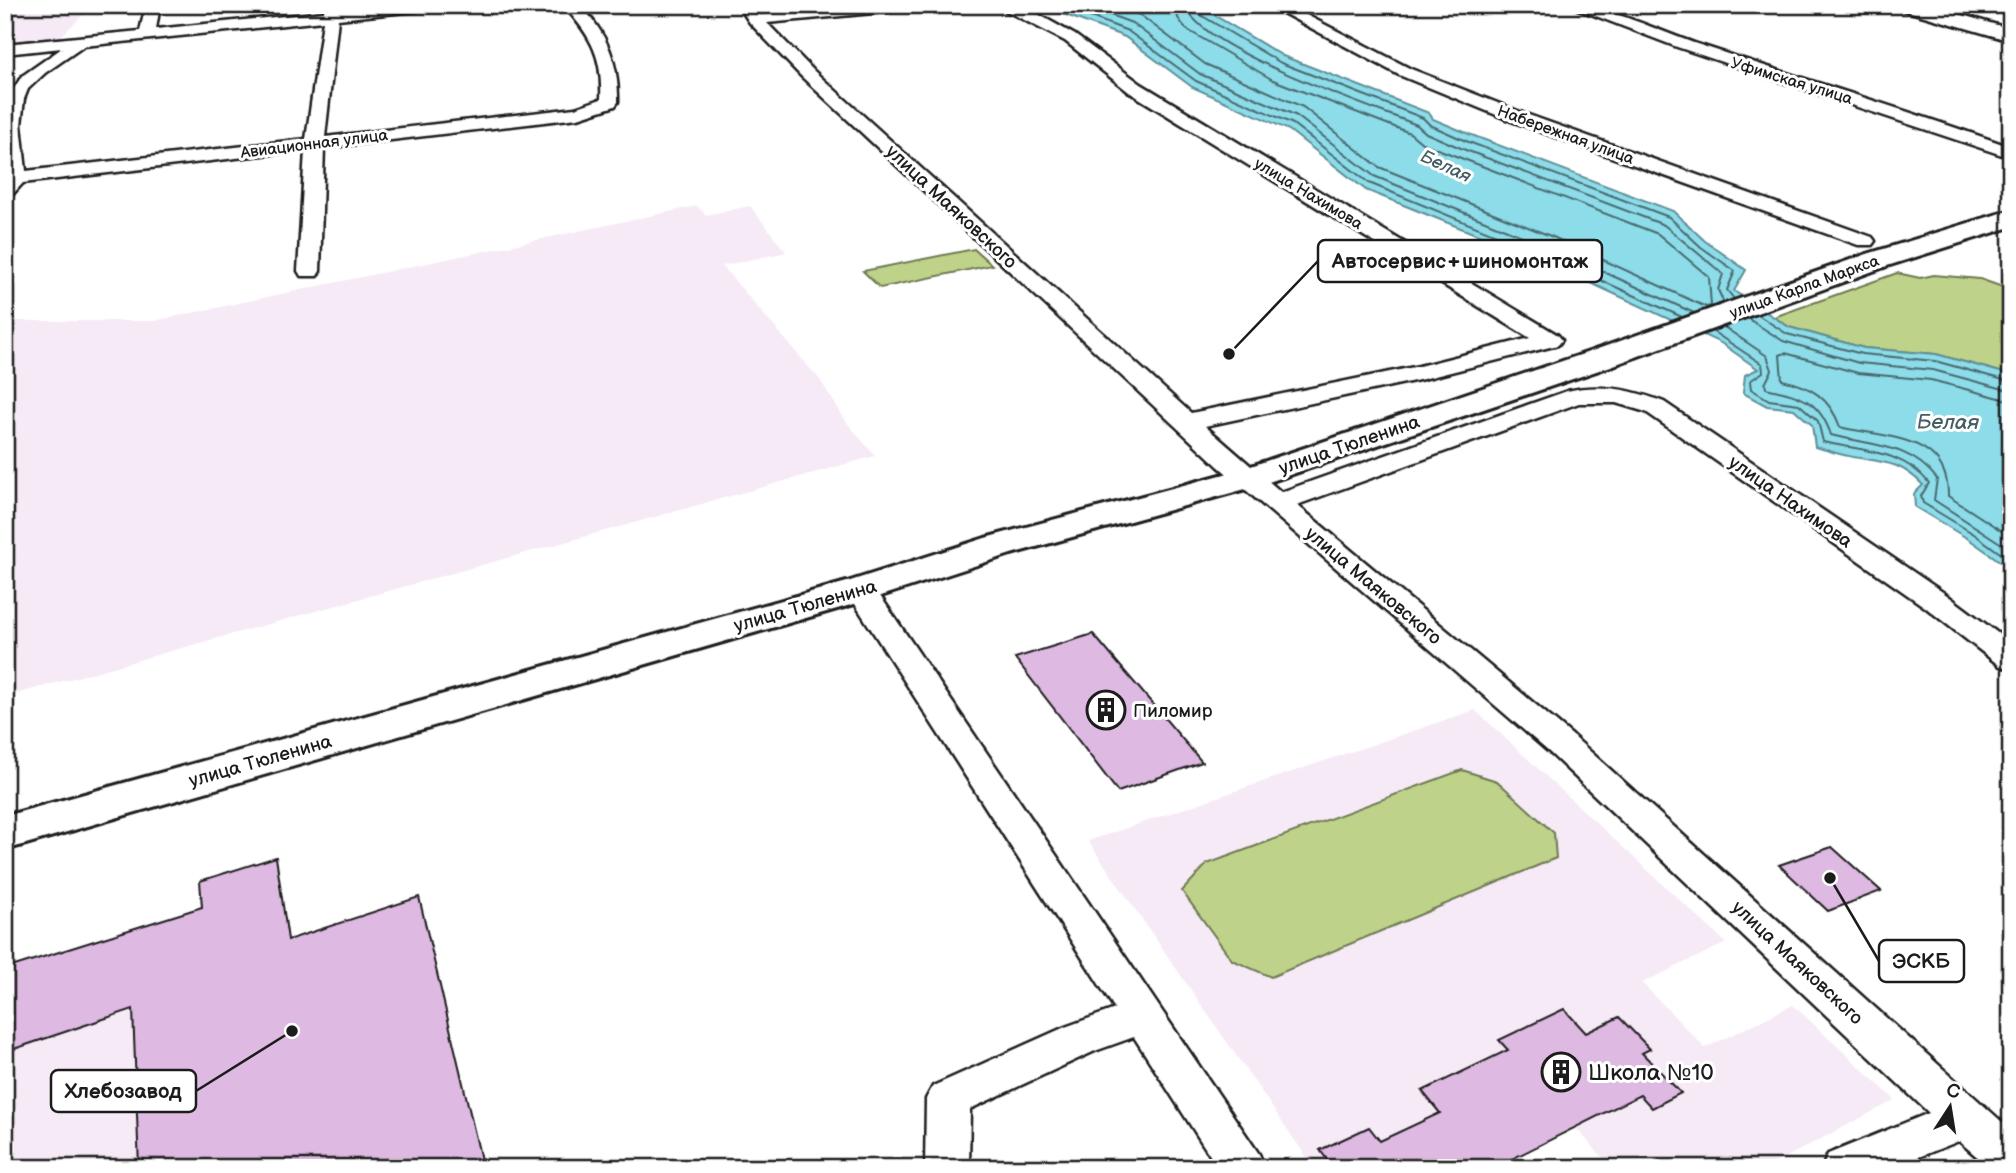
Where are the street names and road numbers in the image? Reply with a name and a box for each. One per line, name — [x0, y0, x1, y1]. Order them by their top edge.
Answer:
street label: Уфимская улица — [1728, 54, 1855, 109]
street label: Набережная улица — [1495, 102, 1637, 169]
street label: Авиационная улица — [238, 126, 389, 163]
street label: улица Маяковского — [881, 140, 1021, 274]
street label: улица Нахимова — [1251, 155, 1366, 234]
street label: улица Карла Маркса — [1727, 251, 1882, 323]
street label: улица Тюленина — [1276, 411, 1423, 480]
street label: улица Нахимова — [1724, 451, 1856, 553]
street label: улица Маяковского — [1300, 522, 1446, 650]
street label: улица Тюленина — [731, 575, 879, 638]
street label: улица Тюленина — [186, 730, 334, 793]
street label: улица Маяковского — [1727, 896, 1867, 1030]

